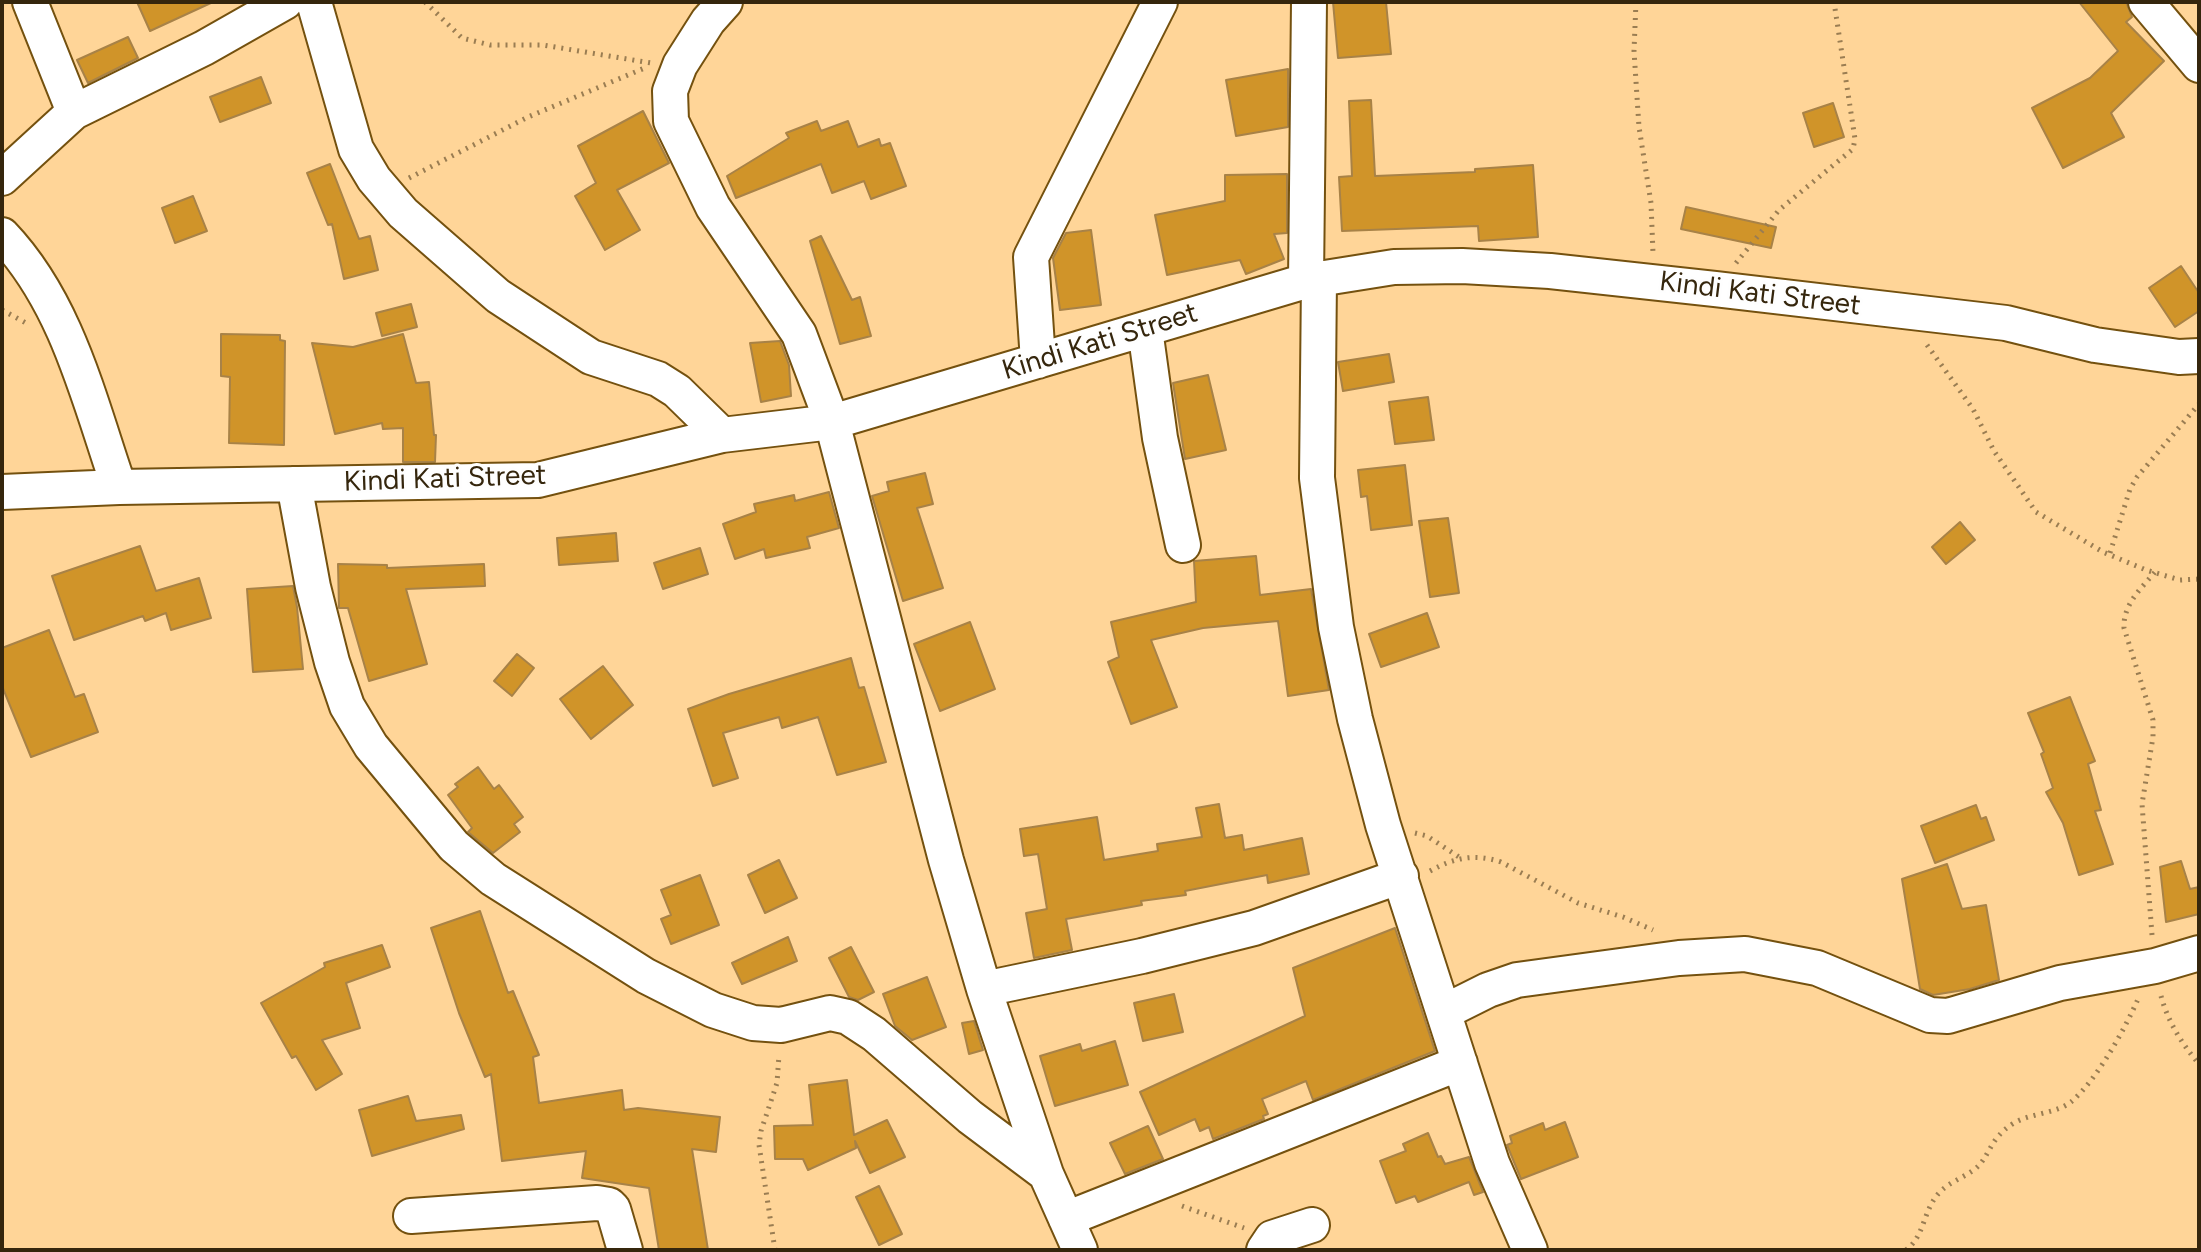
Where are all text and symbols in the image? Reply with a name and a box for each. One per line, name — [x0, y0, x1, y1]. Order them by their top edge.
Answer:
street label: Kindi Kati Street — [1657, 265, 1863, 323]
street label: Kindi Kati Street — [998, 296, 1202, 388]
street label: Kindi Kati Street — [343, 459, 547, 499]

